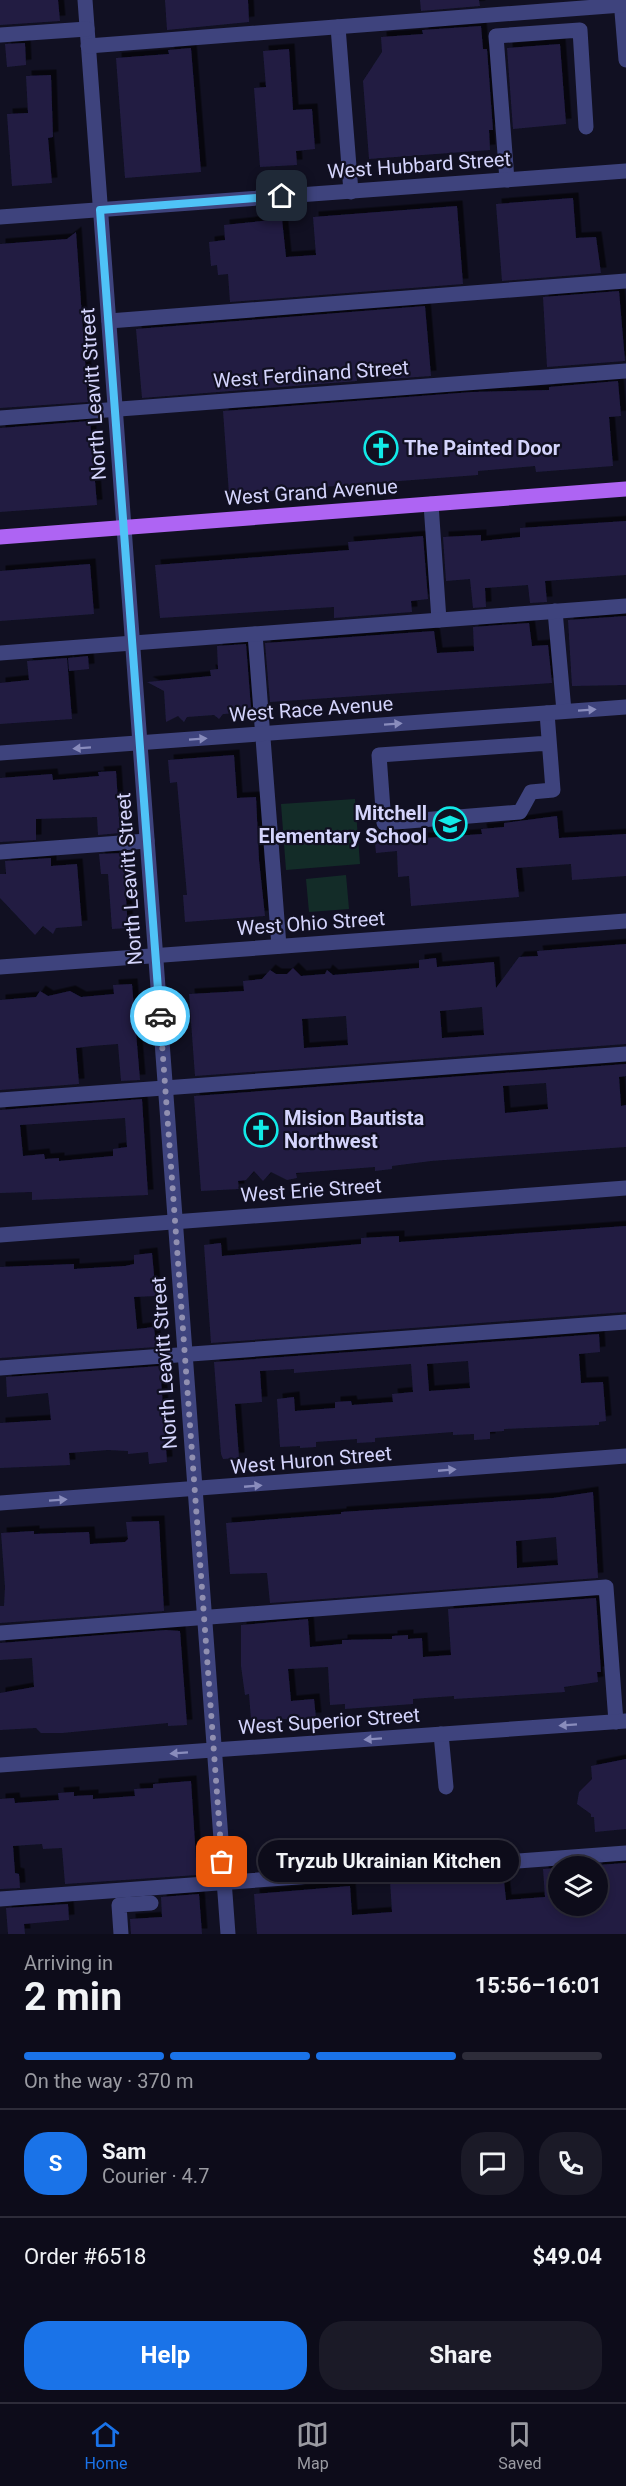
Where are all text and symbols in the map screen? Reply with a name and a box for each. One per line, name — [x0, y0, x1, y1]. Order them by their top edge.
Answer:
street label: West Hubbard Street — [326, 147, 512, 183]
pin — [256, 170, 307, 221]
icon: home — [265, 179, 298, 212]
street label: North Leavitt Street — [75, 307, 111, 481]
street label: West Ferdinand Street — [212, 355, 410, 393]
church icon: The Painted Door — [363, 430, 399, 466]
place label: The Painted Door — [404, 436, 561, 460]
street label: West Grand Avenue — [224, 474, 398, 510]
street label: West Race Avenue — [228, 691, 394, 727]
one-way arrow — [578, 705, 597, 714]
one-way arrow — [383, 720, 402, 729]
one-way arrow — [189, 734, 208, 744]
one-way arrow — [72, 743, 91, 752]
street label: North Leavitt Street — [111, 792, 147, 966]
place label: Mitchell Elementary School — [259, 801, 427, 848]
school or university icon: Mitchell Elementary School — [432, 806, 468, 842]
street label: West Ohio Street — [236, 906, 386, 940]
courier — [130, 986, 190, 1046]
icon: car — [144, 1000, 177, 1033]
place label: Mision Bautista Northwest — [284, 1106, 425, 1153]
church icon: Mision Bautista Northwest — [243, 1112, 279, 1148]
street label: West Erie Street — [240, 1173, 382, 1207]
street label: North Leavitt Street — [146, 1276, 182, 1450]
street label: West Huron Street — [229, 1441, 393, 1479]
one-way arrow — [438, 1465, 457, 1475]
one-way arrow — [243, 1481, 262, 1490]
one-way arrow — [49, 1495, 68, 1504]
street label: West Superior Street — [237, 1703, 421, 1739]
one-way arrow — [558, 1720, 577, 1730]
one-way arrow — [364, 1734, 383, 1744]
one-way arrow — [169, 1748, 188, 1758]
pin — [196, 1836, 247, 1887]
callout: Tryzub Ukrainian Kitchen — [258, 1841, 519, 1883]
icon: bag — [205, 1845, 238, 1878]
text: Tryzub Ukrainian Kitchen — [276, 1849, 501, 1873]
map controls — [548, 1856, 608, 1916]
button: layers — [548, 1856, 608, 1916]
text: Arriving in — [24, 1951, 113, 1975]
text: 15:56–16:01 — [475, 1973, 602, 1998]
text: 2 min — [24, 1974, 122, 2020]
text: On the way · 370 m — [24, 2069, 193, 2093]
button: chat — [461, 2132, 524, 2195]
button: phone — [539, 2132, 602, 2195]
text: Sam — [102, 2139, 146, 2164]
text: S — [49, 2151, 62, 2176]
text: Courier · 4.7 — [102, 2164, 209, 2188]
text: Order #6518 — [24, 2244, 146, 2269]
text: $49.04 — [533, 2244, 602, 2269]
button: Help — [24, 2321, 307, 2390]
button: Share — [319, 2321, 602, 2390]
tab: Home — [84, 2418, 128, 2473]
tab: Map — [296, 2418, 329, 2473]
tab: Saved — [498, 2418, 542, 2473]

